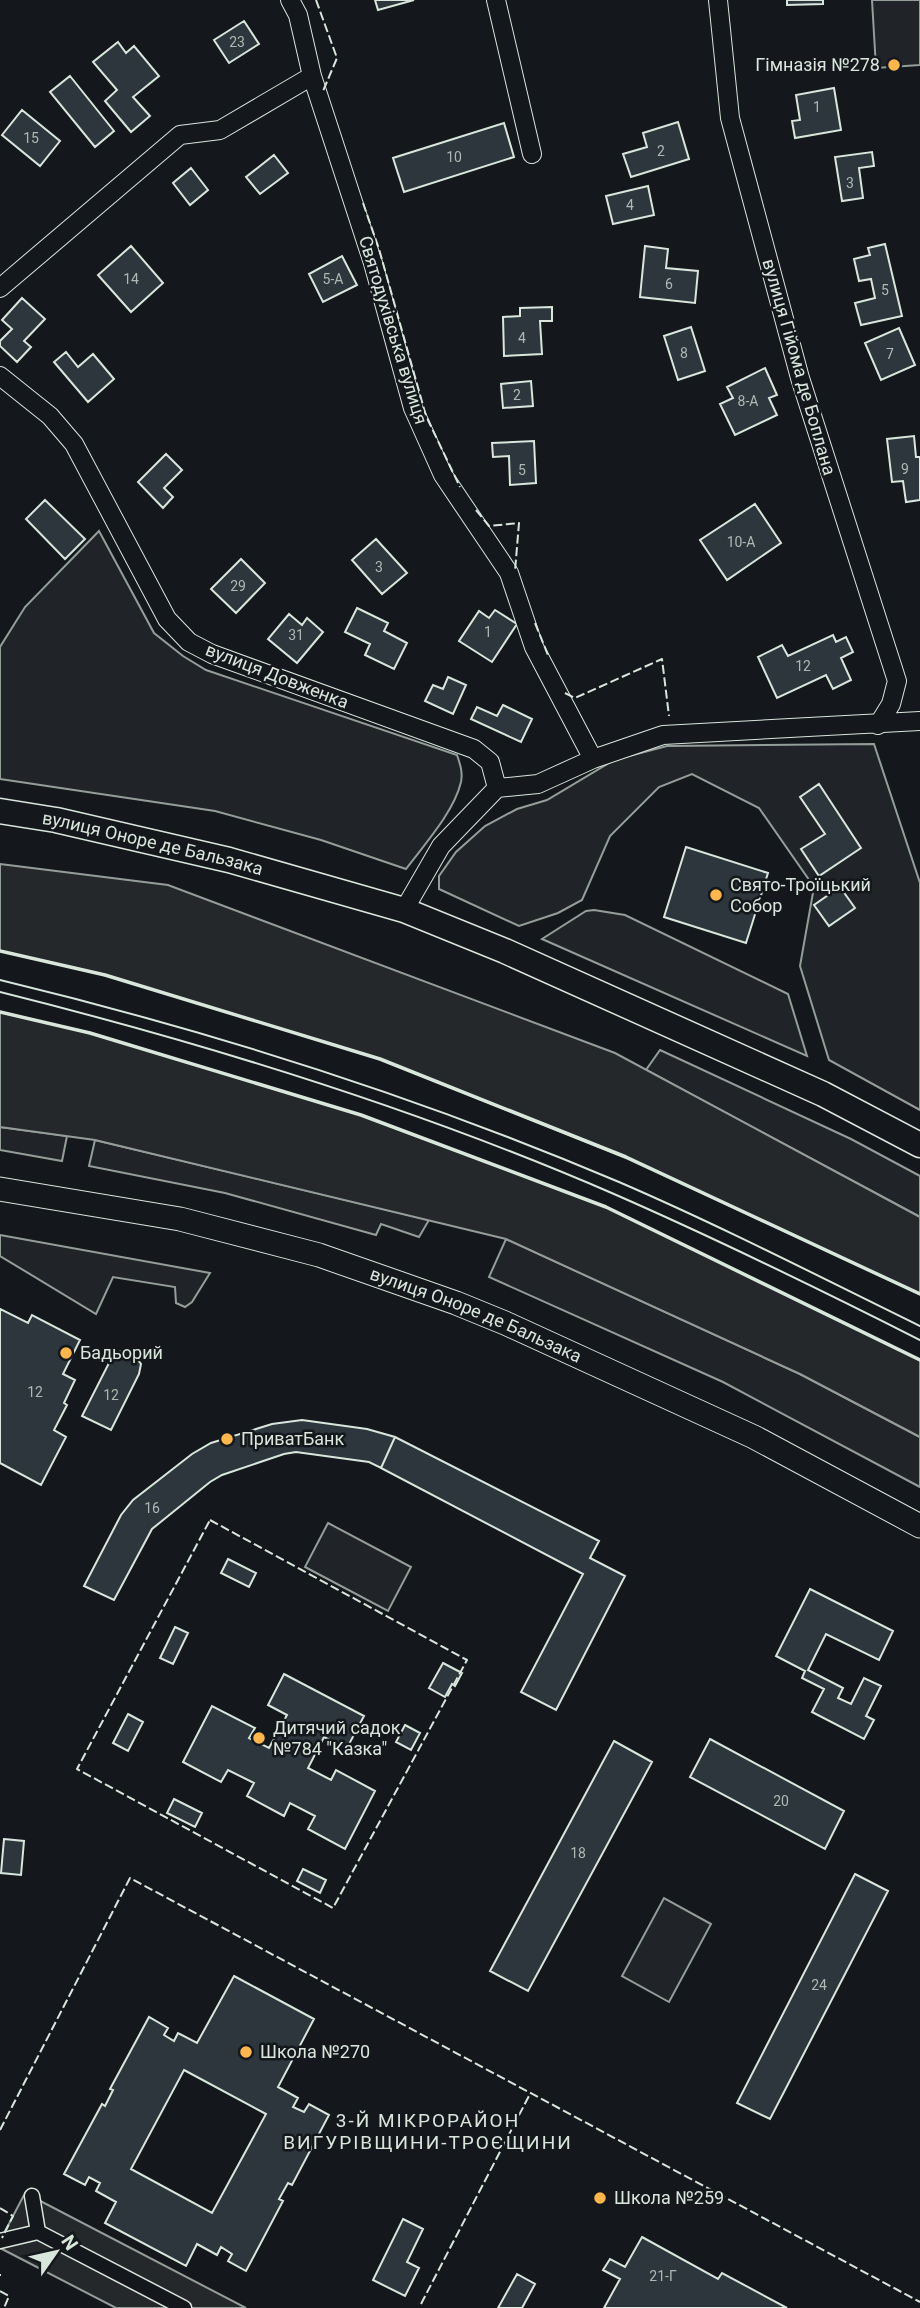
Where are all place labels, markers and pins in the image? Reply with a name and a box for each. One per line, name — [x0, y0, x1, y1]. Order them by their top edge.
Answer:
place label: Гімназія №278 — [755, 54, 880, 75]
marker: Гімназія №278 — [886, 57, 902, 73]
place label: Свято-Троїцький Собор — [730, 874, 871, 916]
marker: Свято-Троїцький Собор — [708, 887, 724, 903]
place label: Бадьорий — [80, 1342, 163, 1363]
marker: Бадьорий — [58, 1345, 74, 1361]
place label: ПриватБанк — [241, 1428, 344, 1449]
marker: ПриватБанк — [219, 1431, 235, 1447]
place label: Дитячий садок №784 "Казка" — [273, 1717, 401, 1759]
marker: Дитячий садок №784 "Казка" — [251, 1730, 267, 1746]
place label: Школа №270 — [260, 2041, 370, 2062]
marker: Школа №270 — [238, 2044, 254, 2060]
place label: Школа №259 — [614, 2187, 724, 2208]
marker: Школа №259 — [592, 2190, 608, 2206]

